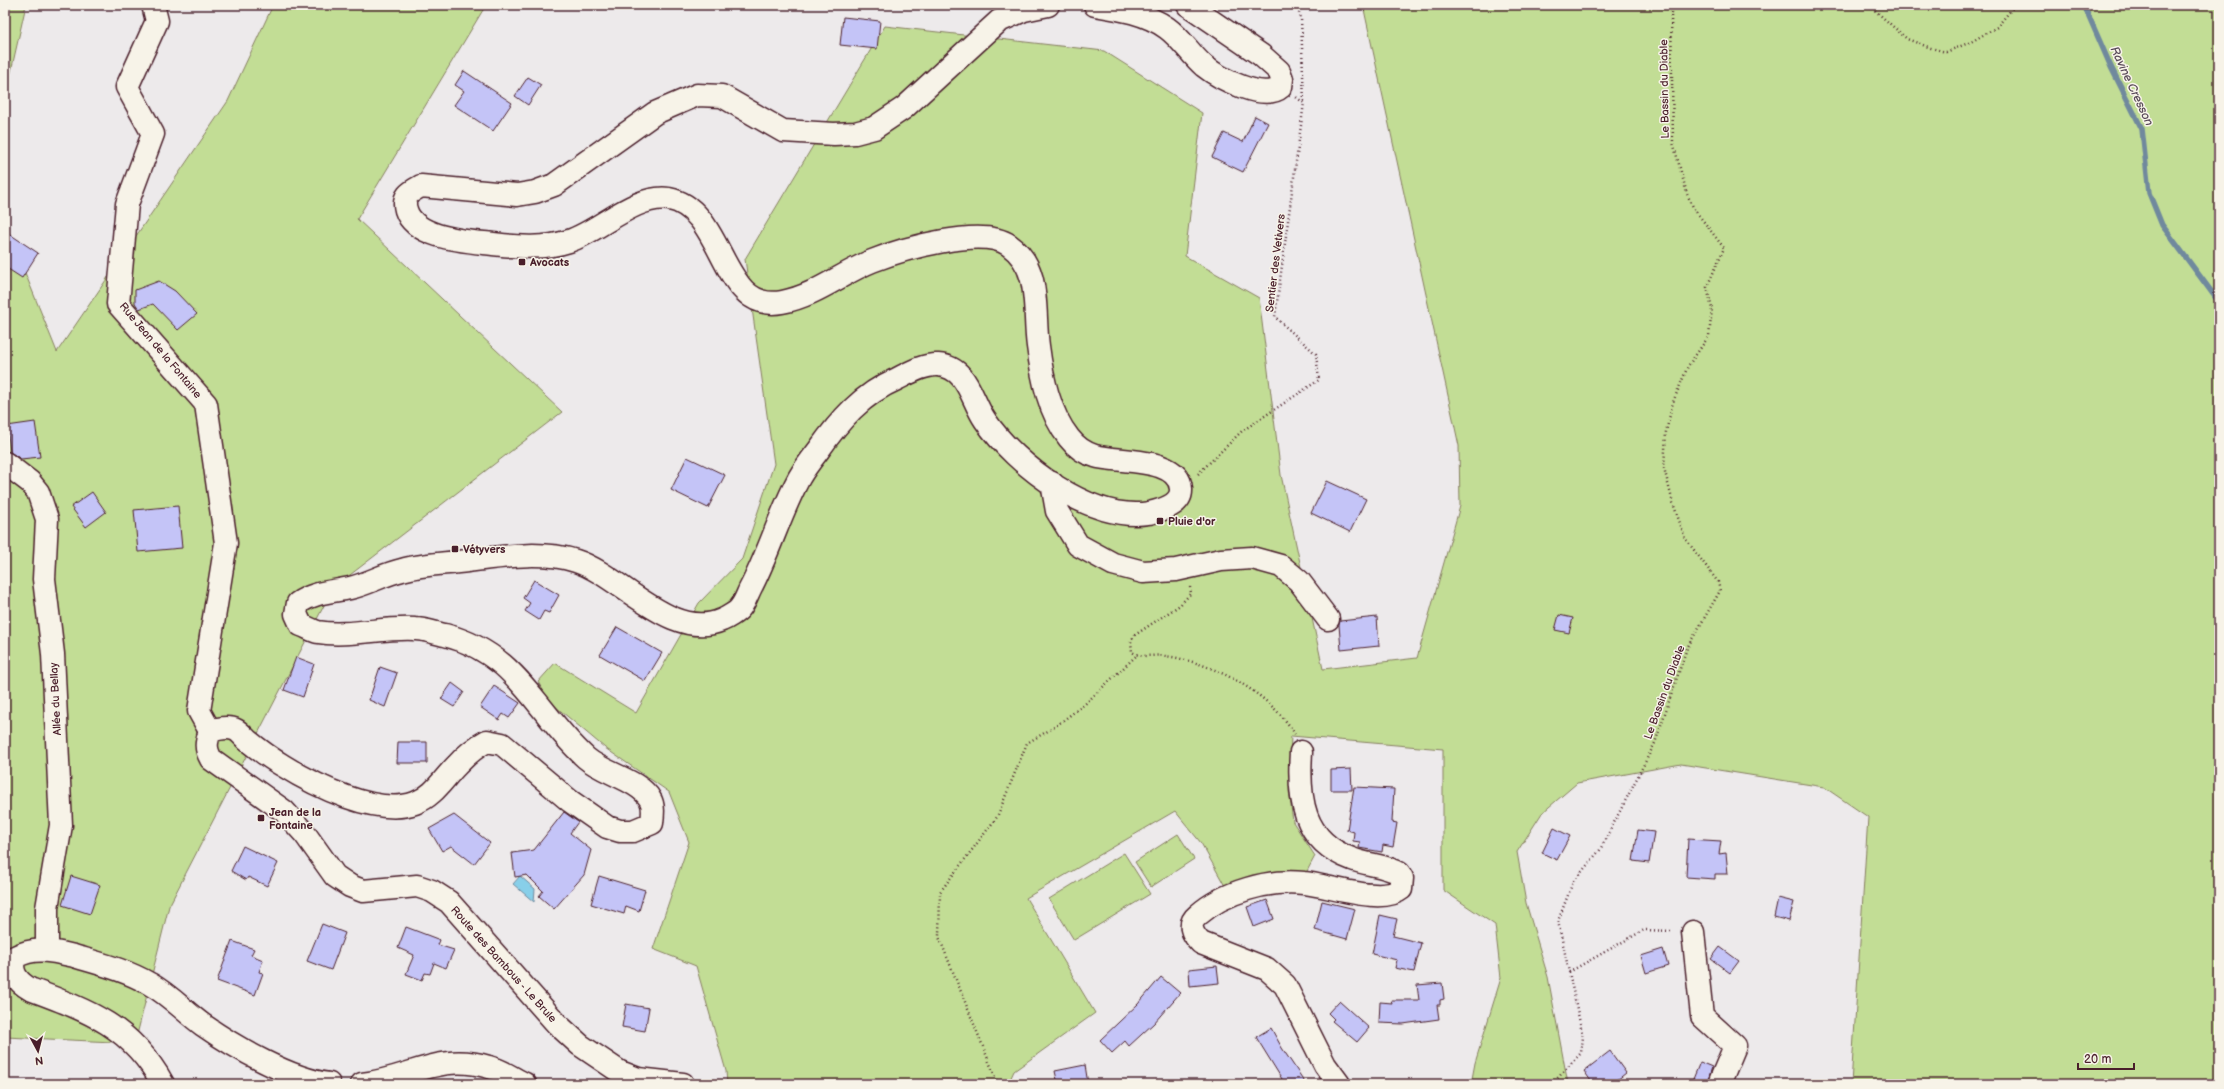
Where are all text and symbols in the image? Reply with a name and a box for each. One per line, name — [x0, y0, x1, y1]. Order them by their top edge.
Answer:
street label: Le Bassin du Diable — [1657, 39, 1672, 139]
water label: Ravine Cresson — [2107, 44, 2157, 129]
street label: Sentier des Vetivers — [1263, 213, 1288, 313]
place label: Avocats — [529, 256, 570, 269]
marker: Avocats — [517, 257, 527, 267]
street label: Rue Jean de la Fontaine — [117, 300, 205, 401]
place label: Pluie d'or — [1168, 515, 1216, 528]
marker: Pluie d'or — [1155, 516, 1165, 526]
place label: Vétyvers — [463, 543, 506, 556]
marker: Vétyvers — [450, 544, 460, 554]
street label: Le Bassin du Diable — [1641, 643, 1688, 741]
street label: Allée du Bellay — [47, 662, 64, 736]
place label: Jean de la Fontaine — [269, 806, 321, 832]
marker: Jean de la Fontaine — [256, 813, 266, 823]
street label: Route des Bambous - Le Brule — [448, 904, 560, 1025]
north arrow — [18, 1031, 58, 1071]
scale bar — [2078, 1045, 2134, 1071]
text: 20 m — [2084, 1052, 2111, 1067]
text: N — [34, 1053, 44, 1067]

